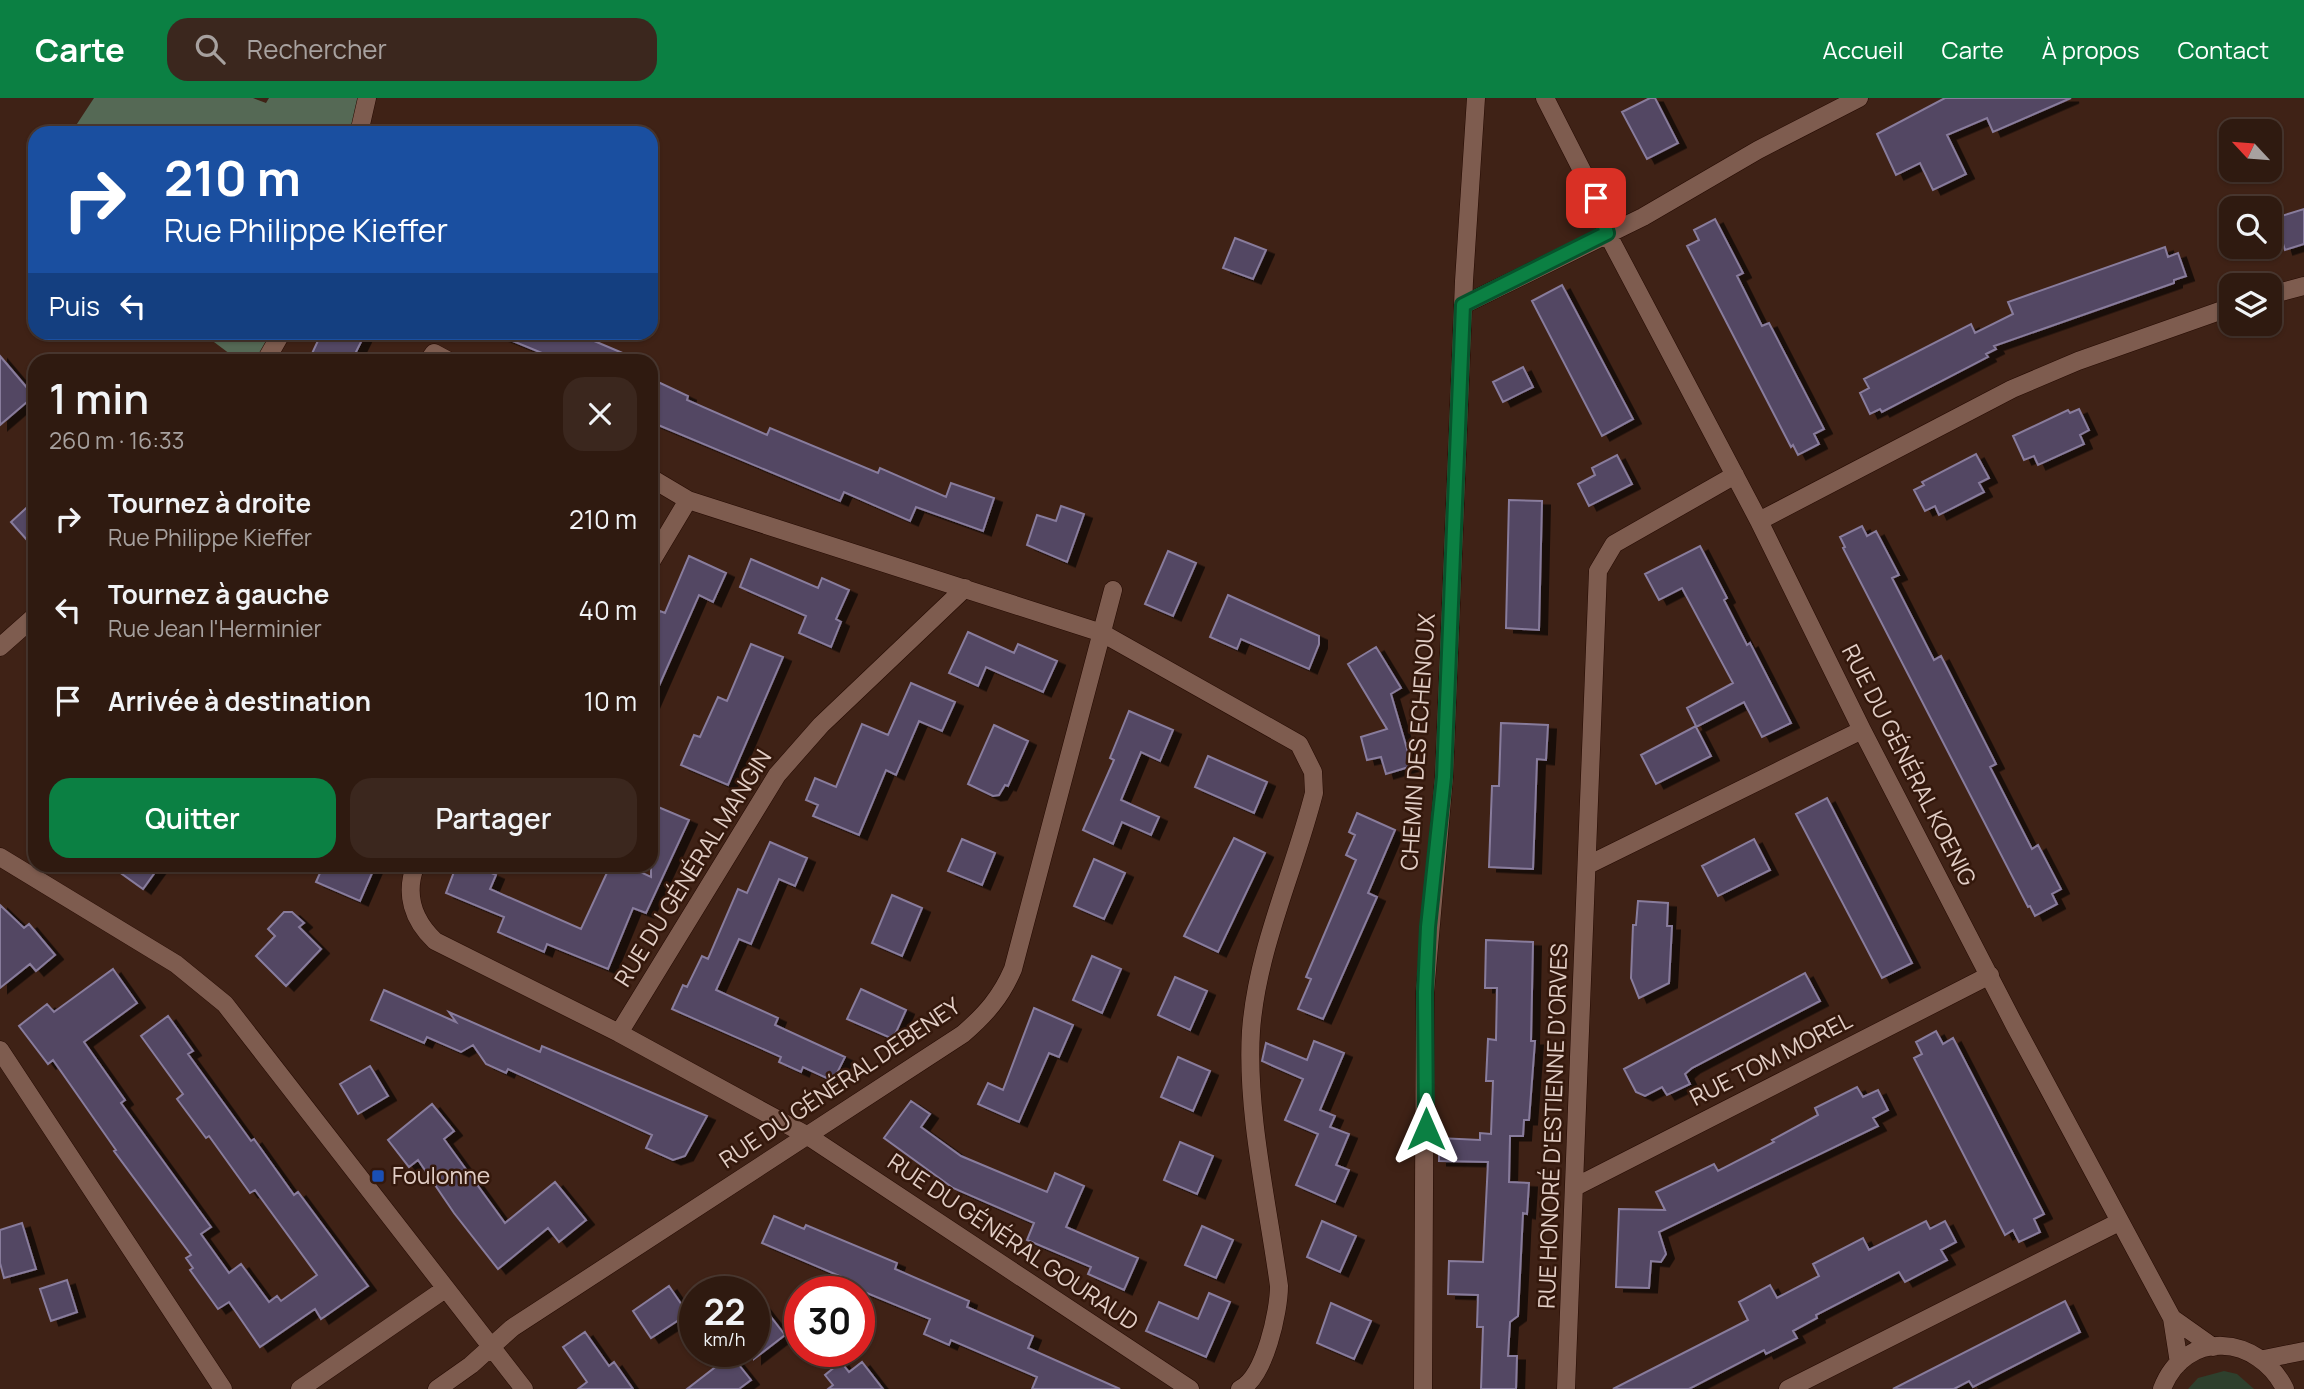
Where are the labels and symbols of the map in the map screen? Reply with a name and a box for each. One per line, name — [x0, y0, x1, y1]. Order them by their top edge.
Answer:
north arrow — [2219, 119, 2282, 182]
pin — [1566, 168, 1626, 228]
street label: CHEMIN DES ECHENOUX — [1392, 612, 1442, 871]
street label: RUE DU GÉNÉRAL KOENIG — [1835, 638, 1985, 891]
street label: RUE DU GÉNÉRAL MANGIN — [606, 743, 778, 992]
street label: RUE HONORÉ D'ESTIENNE D'ORVES — [1530, 943, 1574, 1309]
street label: RUE DU GÉNÉRAL DEBENEY — [713, 989, 966, 1175]
street label: RUE TOM MOREL — [1684, 1003, 1857, 1113]
position arrow — [1389, 1092, 1463, 1166]
street label: RUE DU GÉNÉRAL GOURAUD — [882, 1145, 1145, 1337]
place label: Foulonne — [392, 1159, 490, 1191]
marker: Foulonne — [370, 1168, 386, 1184]
speed limit sign: 30 — [784, 1276, 875, 1367]

